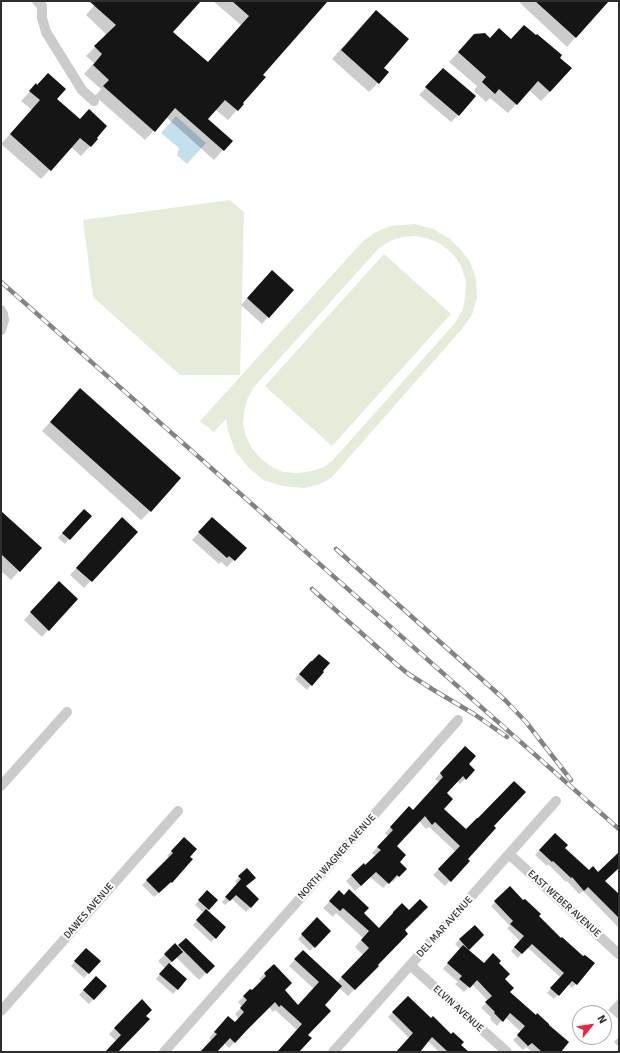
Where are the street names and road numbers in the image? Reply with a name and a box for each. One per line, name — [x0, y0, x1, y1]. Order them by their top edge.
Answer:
street label: NORTH WAGNER AVENUE — [296, 812, 378, 902]
street label: EAST WEBER AVENUE — [525, 868, 603, 940]
street label: DAWES AVENUE — [61, 881, 117, 941]
street label: DEL MAR AVENUE — [414, 894, 476, 960]
street label: ELVIN AVENUE — [430, 983, 486, 1035]

